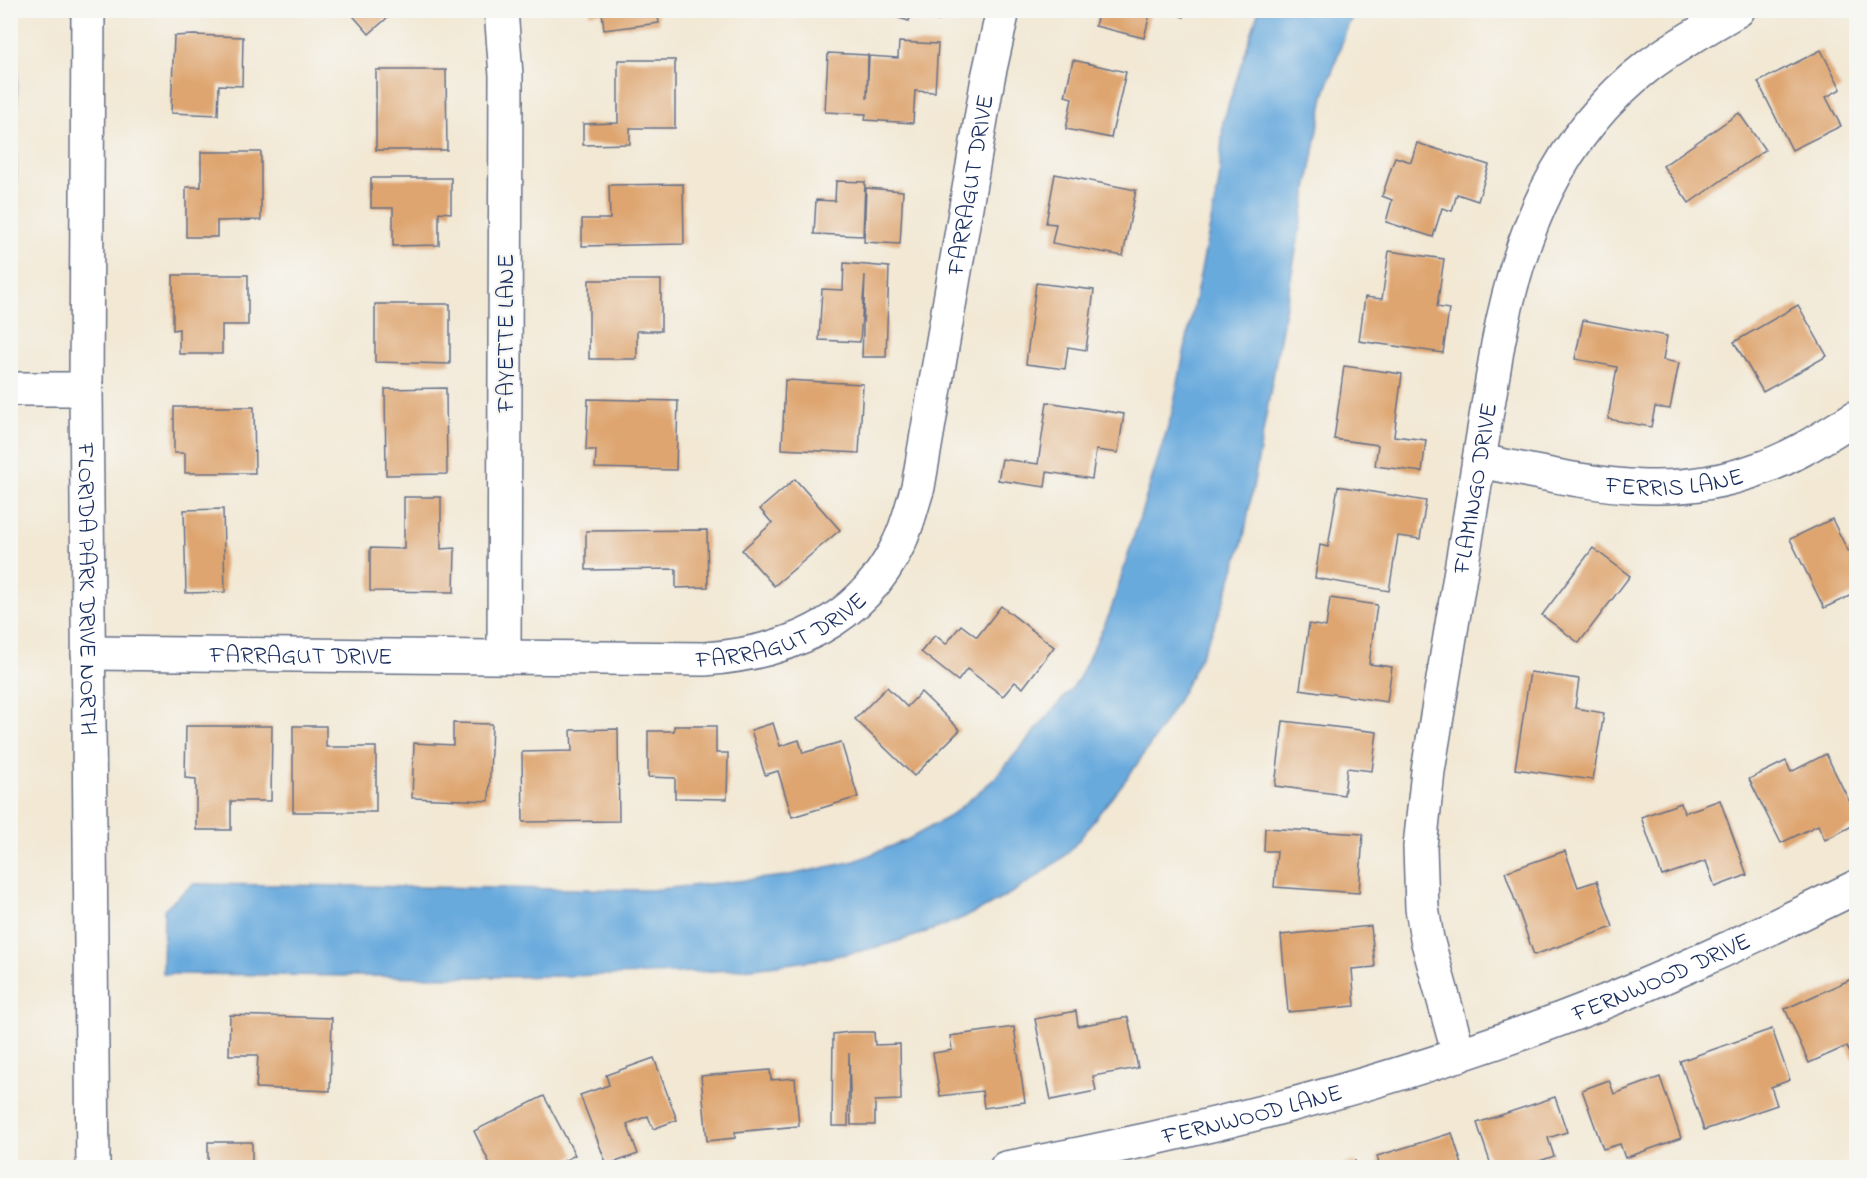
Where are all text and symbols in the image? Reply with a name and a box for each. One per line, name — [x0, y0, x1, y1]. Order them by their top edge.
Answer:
street label: FARRAGUT DRIVE — [939, 92, 1005, 279]
street label: FAYETTE LANE — [490, 254, 525, 413]
street label: FLAMINGO DRIVE — [1445, 400, 1508, 577]
street label: FLORIDA PARK DRIVE NORTH — [66, 441, 104, 736]
street label: FERRIS LANE — [1603, 460, 1748, 507]
street label: FARRAGUT DRIVE — [694, 585, 876, 679]
street label: FARRAGUT DRIVE — [208, 639, 392, 676]
street label: FERNWOOD DRIVE — [1567, 925, 1757, 1033]
street label: FERNWOOD LANE — [1158, 1076, 1347, 1156]

